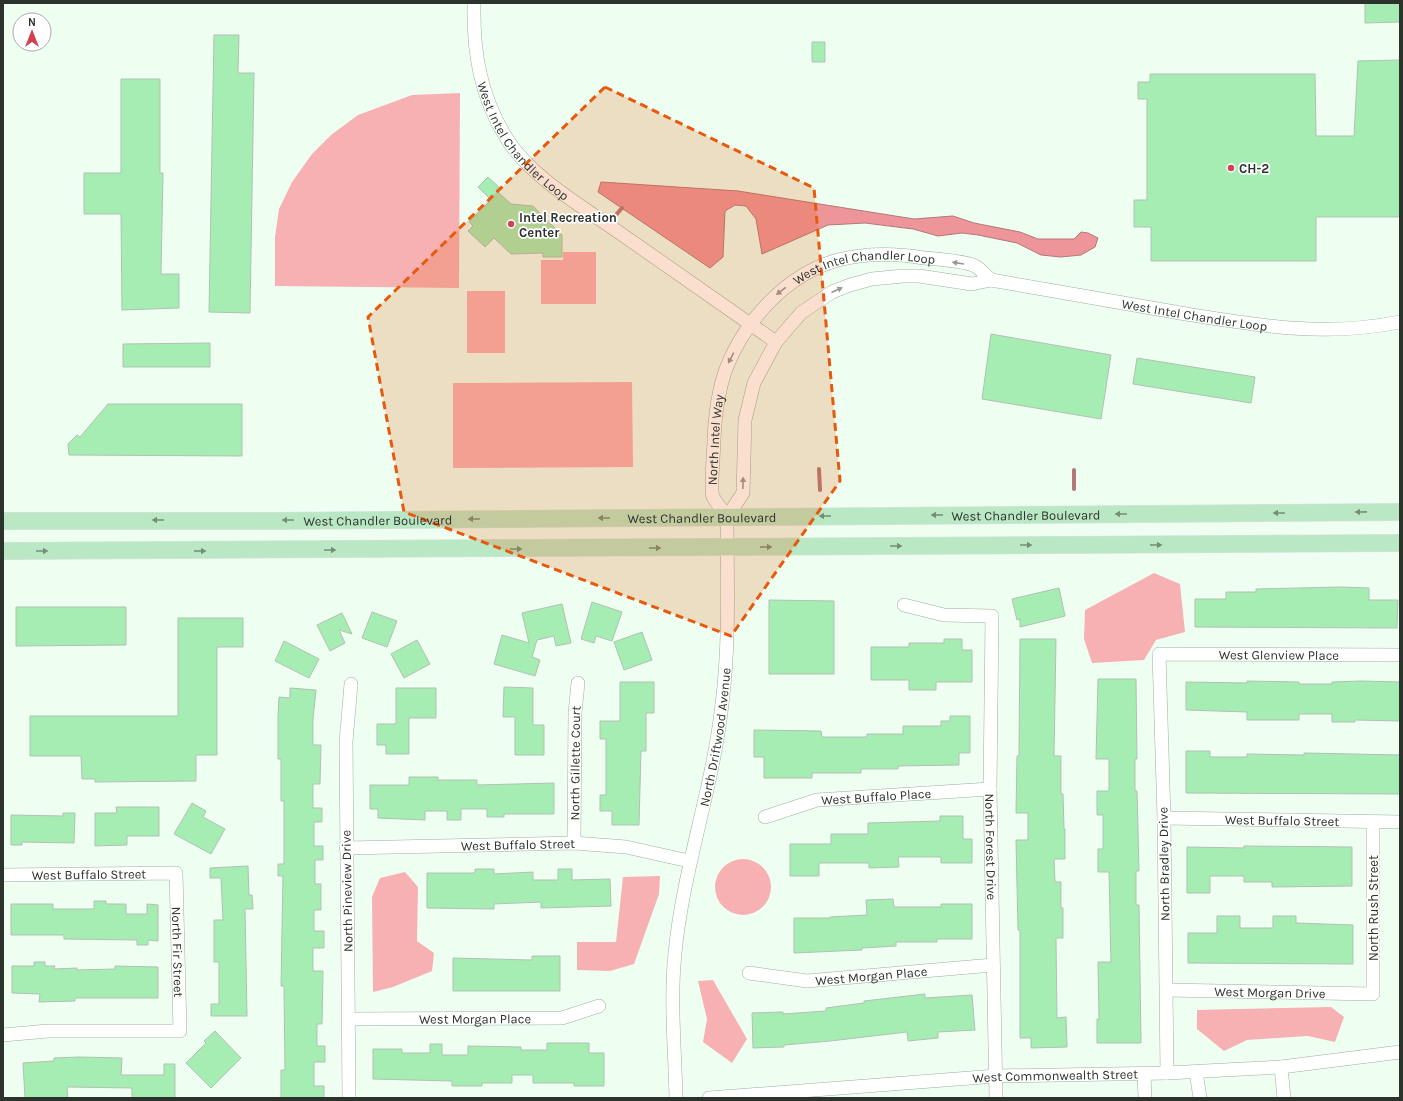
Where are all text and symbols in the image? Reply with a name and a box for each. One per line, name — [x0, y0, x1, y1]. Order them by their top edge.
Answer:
north arrow — [12, 12, 52, 52]
text: N — [28, 16, 36, 29]
street label: West Intel Chandler Loop — [475, 80, 572, 203]
place label: CH-2 — [1239, 161, 1269, 176]
marker: CH-2 — [1226, 163, 1236, 173]
place label: Intel Recreation Center — [519, 210, 617, 240]
marker: Intel Recreation Center — [506, 219, 516, 229]
street label: West Intel Chandler Loop — [790, 247, 936, 287]
one-way arrow — [951, 260, 964, 266]
one-way arrow — [776, 287, 787, 296]
one-way arrow — [832, 287, 844, 293]
street label: West Intel Chandler Loop — [1121, 296, 1268, 333]
one-way arrow — [728, 352, 735, 364]
street label: North Intel Way — [704, 393, 726, 485]
one-way arrow — [740, 476, 746, 489]
street label: West Chandler Boulevard — [951, 507, 1101, 523]
street label: West Chandler Boulevard — [627, 509, 777, 526]
one-way arrow — [1354, 509, 1367, 515]
one-way arrow — [1272, 510, 1285, 516]
one-way arrow — [1114, 511, 1127, 517]
street label: West Chandler Boulevard — [303, 512, 453, 528]
one-way arrow — [930, 512, 943, 518]
one-way arrow — [818, 513, 831, 519]
one-way arrow — [597, 515, 610, 521]
one-way arrow — [467, 516, 480, 522]
one-way arrow — [151, 517, 164, 523]
one-way arrow — [281, 517, 294, 523]
one-way arrow — [1020, 542, 1033, 548]
one-way arrow — [1150, 542, 1163, 548]
one-way arrow — [890, 543, 903, 549]
one-way arrow — [760, 544, 773, 550]
one-way arrow — [649, 545, 662, 551]
one-way arrow — [510, 546, 523, 552]
one-way arrow — [324, 547, 337, 553]
one-way arrow — [36, 548, 49, 554]
one-way arrow — [194, 548, 207, 554]
street label: West Glenview Place — [1219, 647, 1339, 662]
street label: North Driftwood Avenue — [696, 667, 733, 808]
street label: North Gillette Court — [567, 705, 583, 821]
street label: West Buffalo Place — [821, 785, 932, 807]
street label: North Forest Drive — [983, 793, 1000, 901]
street label: North Bradley Drive — [1156, 807, 1172, 921]
street label: West Buffalo Street — [1225, 812, 1339, 828]
street label: North Pineview Drive — [338, 830, 356, 952]
street label: West Buffalo Street — [461, 835, 575, 853]
street label: North Rush Street — [1366, 855, 1381, 961]
street label: West Buffalo Street — [32, 866, 146, 882]
street label: North Fir Street — [169, 906, 187, 998]
street label: West Morgan Place — [815, 963, 928, 988]
street label: West Morgan Drive — [1214, 983, 1326, 1001]
street label: West Morgan Place — [419, 1011, 531, 1026]
street label: West Commonwealth Street — [972, 1066, 1138, 1085]

